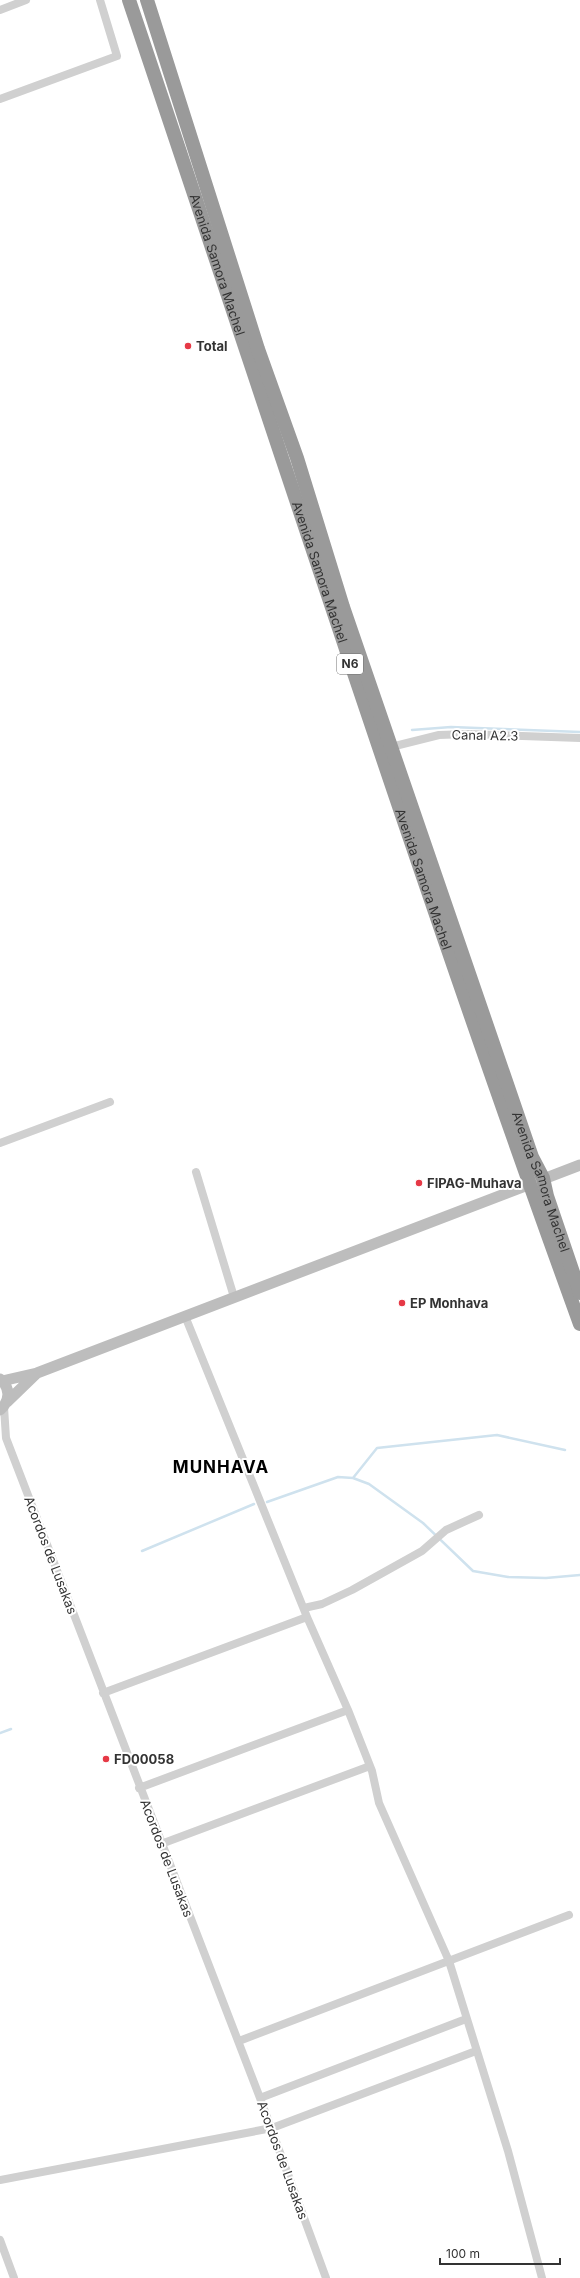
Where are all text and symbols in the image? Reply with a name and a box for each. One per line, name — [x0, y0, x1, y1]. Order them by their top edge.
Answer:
street label: Avenida Samora Machel — [187, 192, 249, 337]
place label: Total — [196, 338, 228, 354]
marker: Total — [183, 341, 193, 351]
street label: Avenida Samora Machel — [289, 499, 351, 645]
road number: N6 — [337, 654, 363, 674]
street label: Canal A2.3 — [451, 726, 519, 744]
street label: Avenida Samora Machel — [392, 806, 455, 952]
street label: Avenida Samora Machel — [509, 1109, 573, 1254]
place label: FIPAG-Muhava — [427, 1175, 521, 1191]
marker: FIPAG-Muhava — [414, 1178, 424, 1188]
place label: EP Monhava — [410, 1295, 488, 1311]
marker: EP Monhava — [397, 1298, 407, 1308]
district label: MUNHAVA — [173, 1457, 269, 1477]
street label: Acordos de Lusakas — [21, 1494, 81, 1616]
place label: FD00058 — [114, 1751, 174, 1767]
marker: FD00058 — [101, 1754, 111, 1764]
street label: Acordos de Lusakas — [137, 1797, 197, 1919]
street label: Acordos de Lusakas — [254, 2099, 312, 2222]
scale bar — [440, 2240, 560, 2266]
text: 100 m — [446, 2246, 480, 2261]

